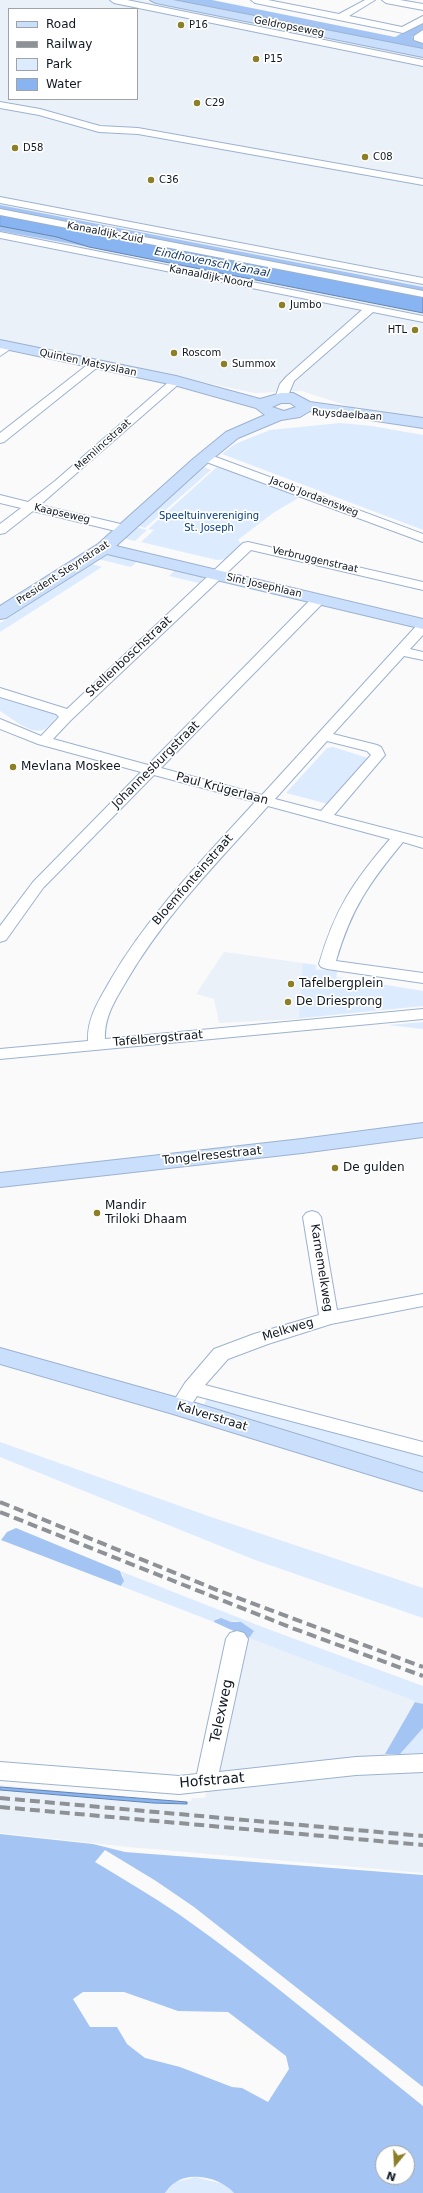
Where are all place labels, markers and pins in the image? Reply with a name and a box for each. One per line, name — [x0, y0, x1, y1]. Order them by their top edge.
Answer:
place label: P16 — [189, 19, 208, 31]
marker: P16 — [176, 20, 186, 30]
place label: P15 — [264, 53, 283, 65]
marker: P15 — [251, 54, 261, 64]
place label: C29 — [205, 97, 225, 109]
marker: C29 — [192, 98, 202, 108]
place label: D58 — [23, 142, 43, 154]
marker: D58 — [10, 143, 20, 153]
place label: C08 — [373, 151, 393, 163]
marker: C08 — [360, 152, 370, 162]
place label: C36 — [159, 174, 179, 186]
marker: C36 — [146, 175, 156, 185]
place label: Jumbo — [290, 299, 321, 311]
marker: Jumbo — [277, 300, 287, 310]
place label: HTL — [388, 324, 407, 336]
marker: HTL — [410, 325, 420, 335]
place label: Roscom — [182, 347, 221, 359]
marker: Roscom — [169, 348, 179, 358]
place label: Summox — [232, 358, 276, 370]
marker: Summox — [219, 359, 229, 369]
place label: Mevlana Moskee — [21, 760, 121, 774]
marker: Mevlana Moskee — [8, 762, 18, 772]
place label: Tafelbergplein — [299, 977, 383, 991]
marker: Tafelbergplein — [286, 979, 296, 989]
place label: De Driesprong — [296, 995, 382, 1009]
marker: De Driesprong — [283, 997, 293, 1007]
place label: De gulden — [343, 1161, 405, 1175]
marker: De gulden — [330, 1163, 340, 1173]
place label: Mandir Triloki Dhaam — [105, 1199, 187, 1227]
marker: Mandir Triloki Dhaam — [92, 1208, 102, 1218]

